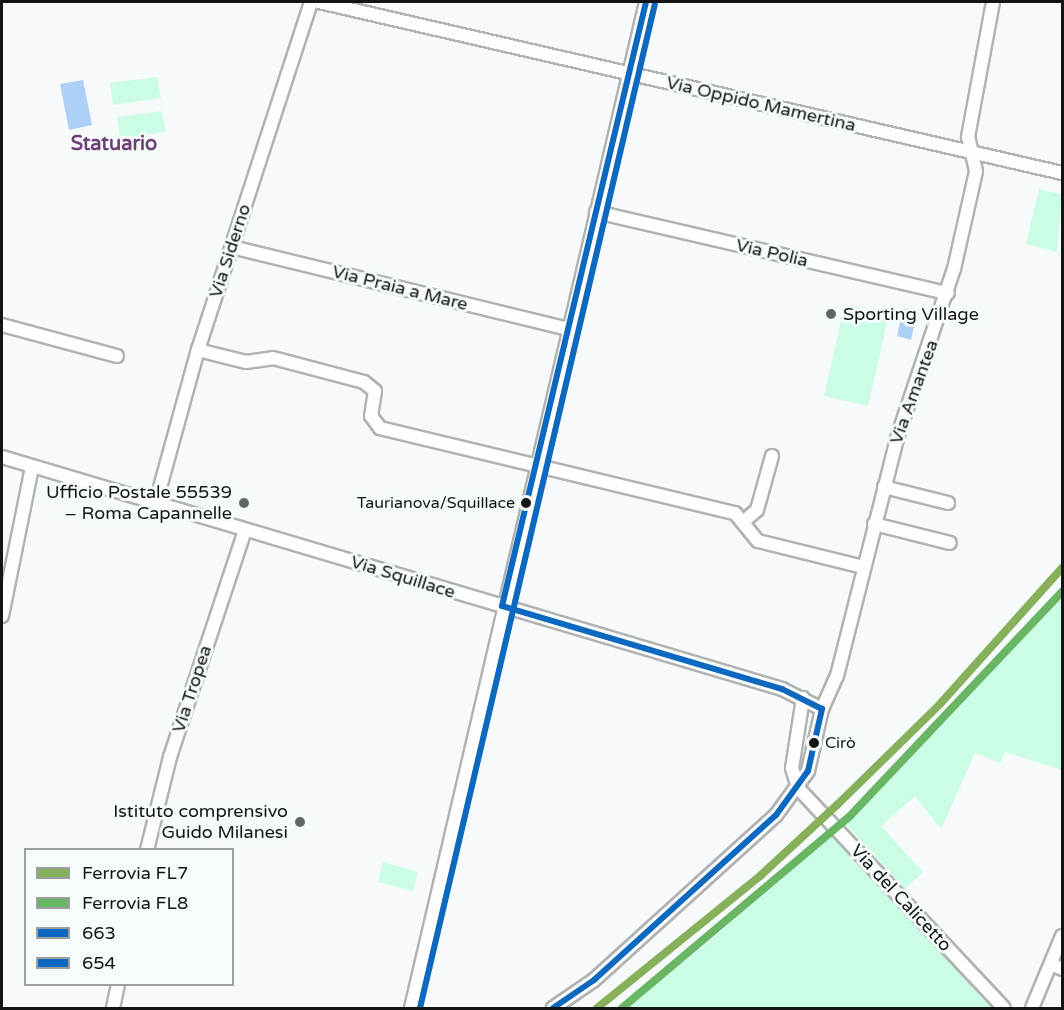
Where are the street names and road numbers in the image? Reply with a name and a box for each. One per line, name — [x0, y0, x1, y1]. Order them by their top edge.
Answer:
street label: Via Oppido Mamertina — [664, 72, 858, 136]
street label: Via Siderno — [205, 201, 255, 301]
street label: Via Polia — [734, 234, 810, 272]
street label: Via Praia a Mare — [330, 261, 470, 315]
street label: Via Amantea — [885, 337, 943, 447]
street label: Via Squillace — [348, 551, 458, 603]
street label: Via Tropea — [168, 643, 216, 735]
street label: Via del Calicetto — [846, 840, 956, 956]

